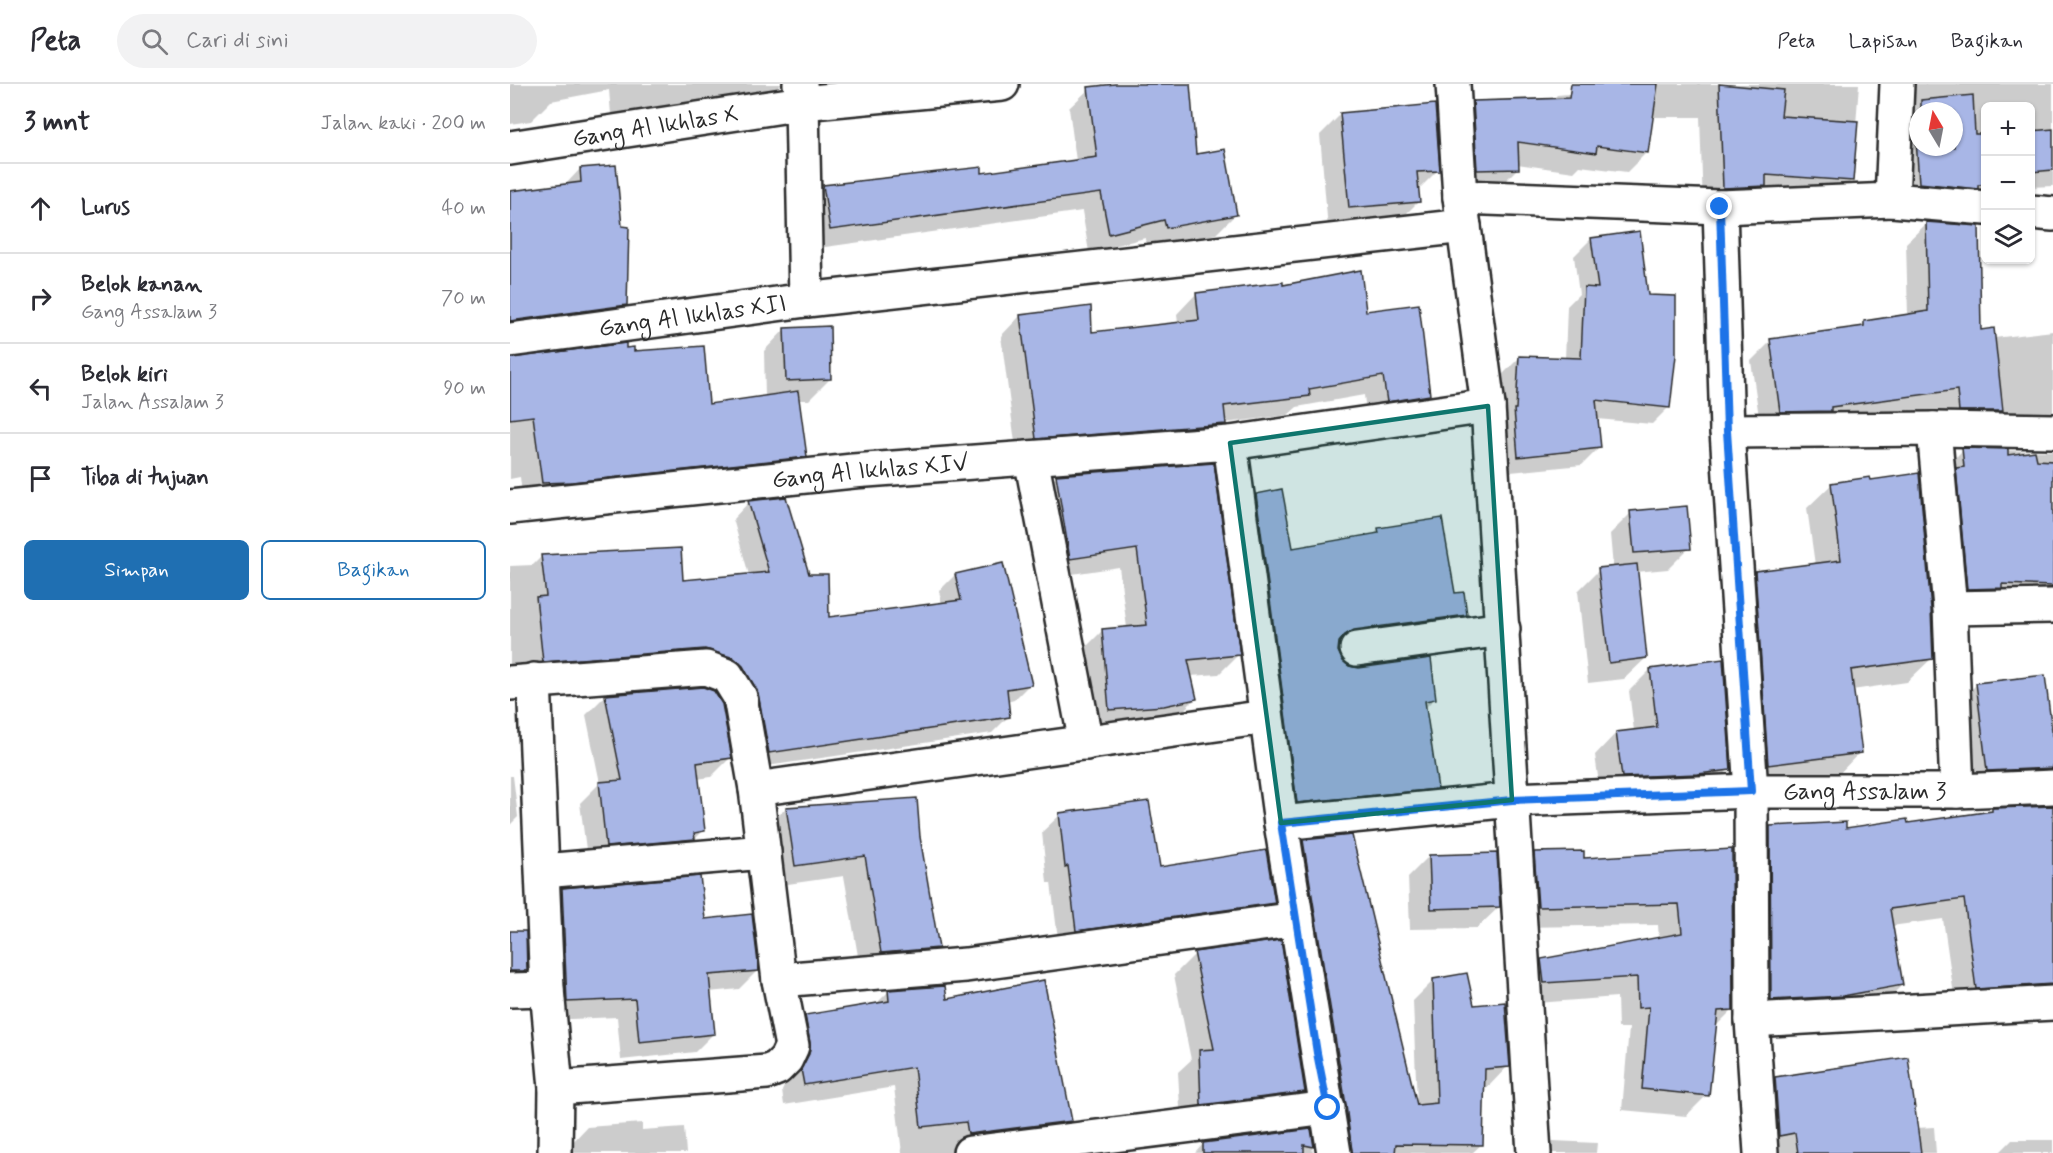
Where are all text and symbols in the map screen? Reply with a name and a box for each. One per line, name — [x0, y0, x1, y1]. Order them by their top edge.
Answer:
search box — [117, 14, 537, 68]
text: Peta — [30, 23, 81, 60]
icon: search — [138, 25, 171, 58]
text: Cari di sini — [186, 27, 289, 55]
text: Peta — [1777, 27, 1816, 55]
text: Lapisan — [1849, 27, 1918, 55]
text: Bagikan — [1951, 27, 2023, 55]
street label: Gang Al Ikhlas X — [570, 99, 741, 155]
north arrow — [1909, 102, 1963, 156]
map controls — [1981, 102, 2035, 264]
button: + — [1981, 102, 2035, 156]
text: 3 mnt — [24, 106, 90, 140]
text: Jalan kaki · 200 m — [321, 110, 486, 137]
button: − — [1981, 156, 2035, 210]
icon: ahead — [24, 192, 57, 225]
route end — [1706, 193, 1732, 219]
text: Lurus — [81, 194, 130, 222]
text: 40 m — [442, 195, 486, 222]
button: layers — [1981, 210, 2035, 264]
text: Belok kanan — [81, 271, 202, 299]
icon: right — [24, 282, 57, 315]
text: 70 m — [441, 285, 486, 312]
street label: Gang Al Ikhlas XII — [597, 289, 788, 345]
text: Gang Assalam 3 — [81, 299, 217, 326]
text: Belok kiri — [81, 361, 168, 389]
icon: left — [24, 372, 57, 405]
text: 90 m — [443, 375, 486, 402]
text: Jalan Assalam 3 — [81, 389, 224, 416]
street label: Gang Al Ikhlas XIV — [770, 448, 970, 496]
icon: arrive — [24, 462, 57, 495]
text: Tiba di tujuan — [81, 464, 209, 492]
button: Simpan — [24, 540, 249, 600]
button: Bagikan — [261, 540, 486, 600]
street label: Gang Assalam 3 — [1783, 777, 1947, 810]
route start — [1314, 1094, 1340, 1120]

